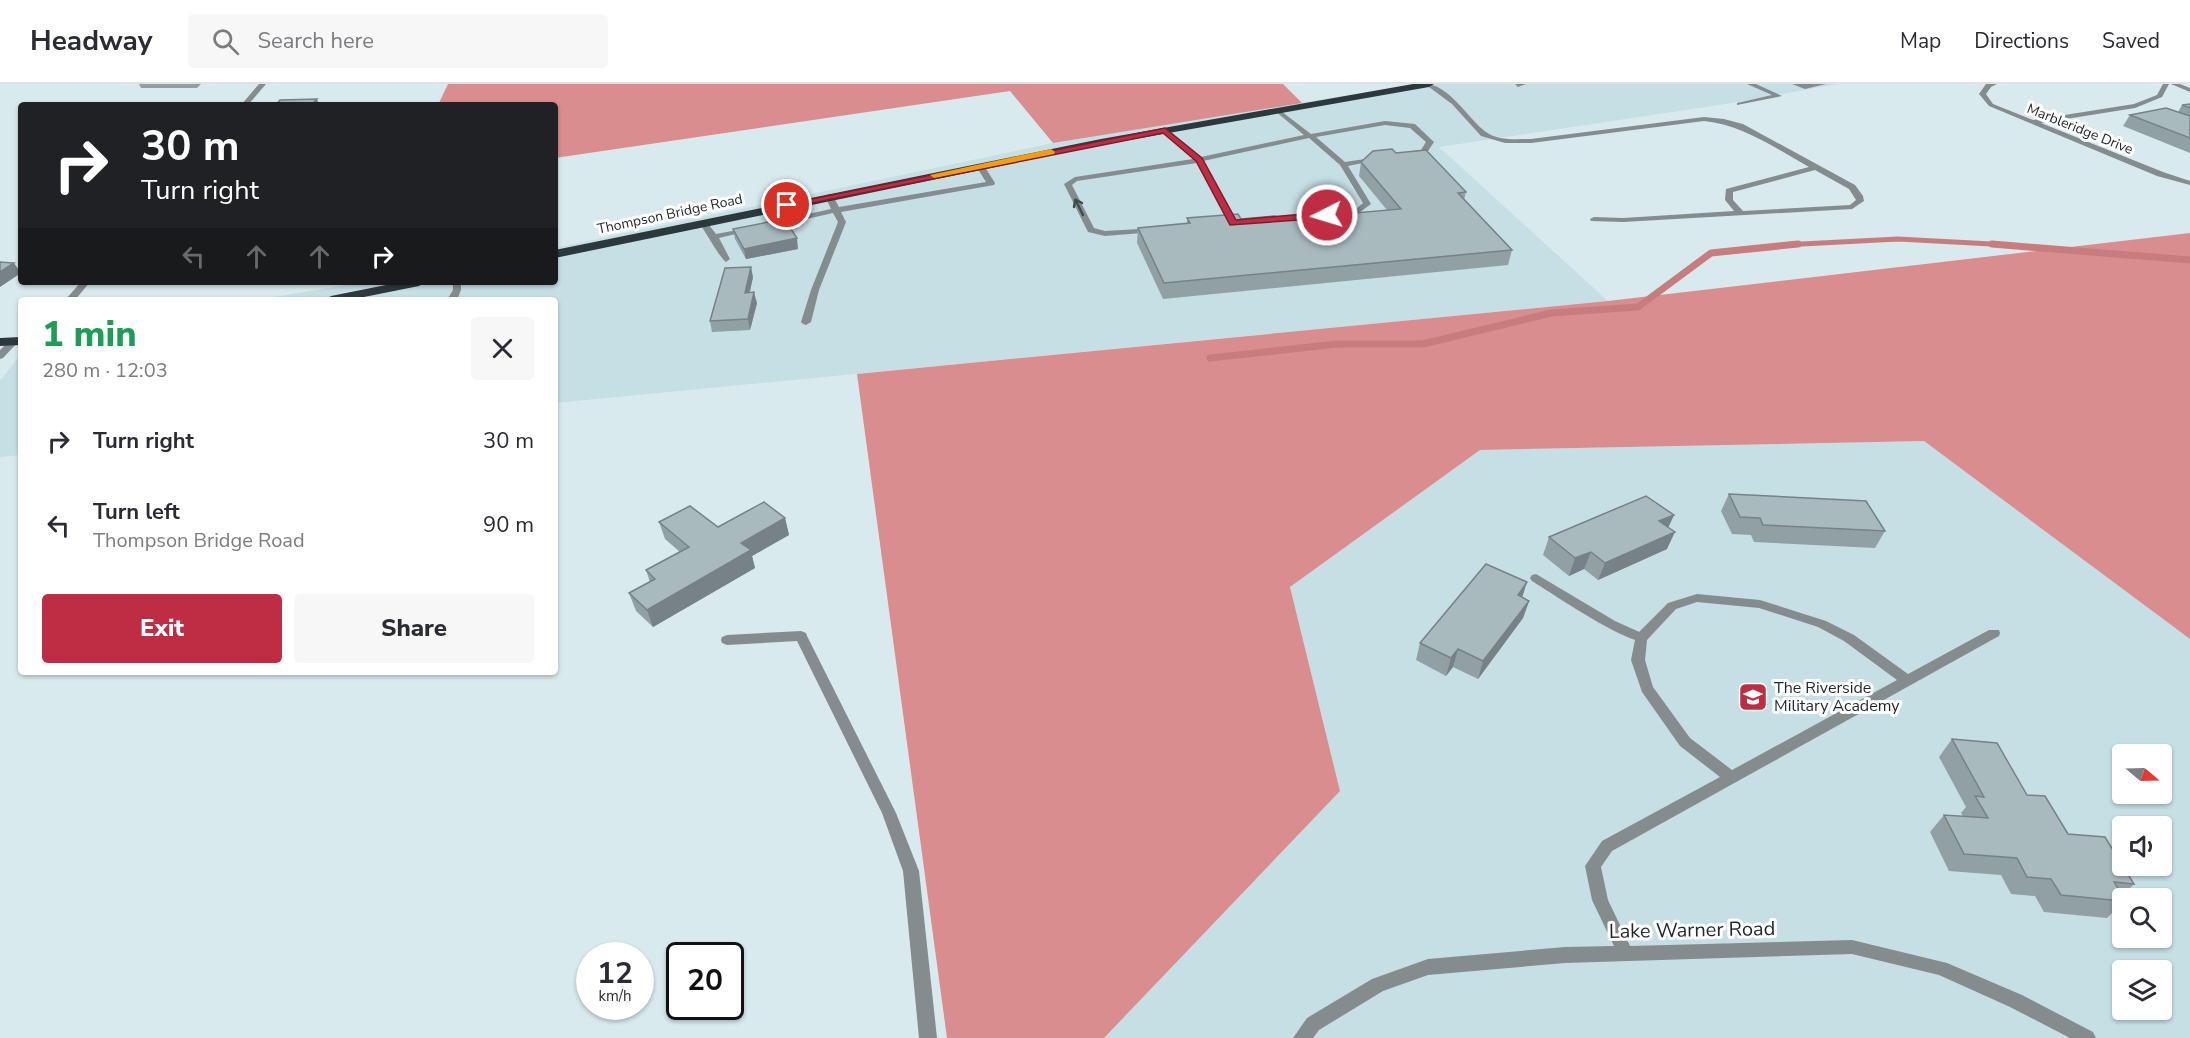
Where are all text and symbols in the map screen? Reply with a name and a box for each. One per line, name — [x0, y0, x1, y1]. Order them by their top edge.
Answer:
search box — [188, 14, 608, 68]
text: Headway — [30, 22, 152, 60]
icon: search — [209, 25, 242, 58]
text: Search here — [257, 26, 374, 56]
text: Map — [1900, 27, 1941, 55]
text: Directions — [1974, 27, 2069, 55]
text: Saved — [2102, 27, 2160, 55]
street label: Marbleridge Drive — [2024, 99, 2136, 159]
text: 30 m — [141, 118, 240, 175]
icon: right — [42, 126, 120, 204]
text: Turn right — [141, 172, 259, 209]
pin — [761, 179, 812, 230]
position arrow — [1295, 183, 1359, 247]
icon: arrive — [770, 188, 803, 221]
street label: Thompson Bridge Road — [596, 189, 744, 239]
one-way arrow — [1073, 198, 1085, 216]
icon: left — [177, 240, 210, 273]
icon: ahead — [240, 240, 273, 273]
icon: ahead — [303, 240, 336, 273]
icon: right — [366, 240, 399, 273]
text: 1 min — [42, 310, 137, 359]
button: close — [471, 317, 534, 380]
text: 280 m · 12:03 — [42, 357, 168, 384]
icon: right — [42, 425, 75, 458]
text: Turn right — [93, 426, 194, 456]
text: 30 m — [483, 426, 534, 456]
text: Turn left — [93, 497, 180, 527]
icon: left — [42, 509, 75, 542]
text: 90 m — [483, 510, 534, 540]
text: Thompson Bridge Road — [93, 527, 305, 554]
button: Exit — [42, 594, 282, 663]
button: Share — [294, 594, 534, 663]
place label: The Riverside Military Academy — [1774, 677, 1900, 717]
school or university icon: The Riverside Military Academy — [1737, 681, 1769, 713]
north arrow — [2112, 744, 2172, 804]
map controls — [2112, 744, 2172, 1020]
button: sound — [2112, 816, 2172, 876]
button: search — [2112, 888, 2172, 948]
street label: Lake Warner Road — [1609, 915, 1775, 945]
speed limit sign: 20 — [666, 942, 744, 1020]
text: 12 — [597, 953, 633, 994]
button: layers — [2112, 960, 2172, 1020]
text: km/h — [598, 986, 632, 1006]

